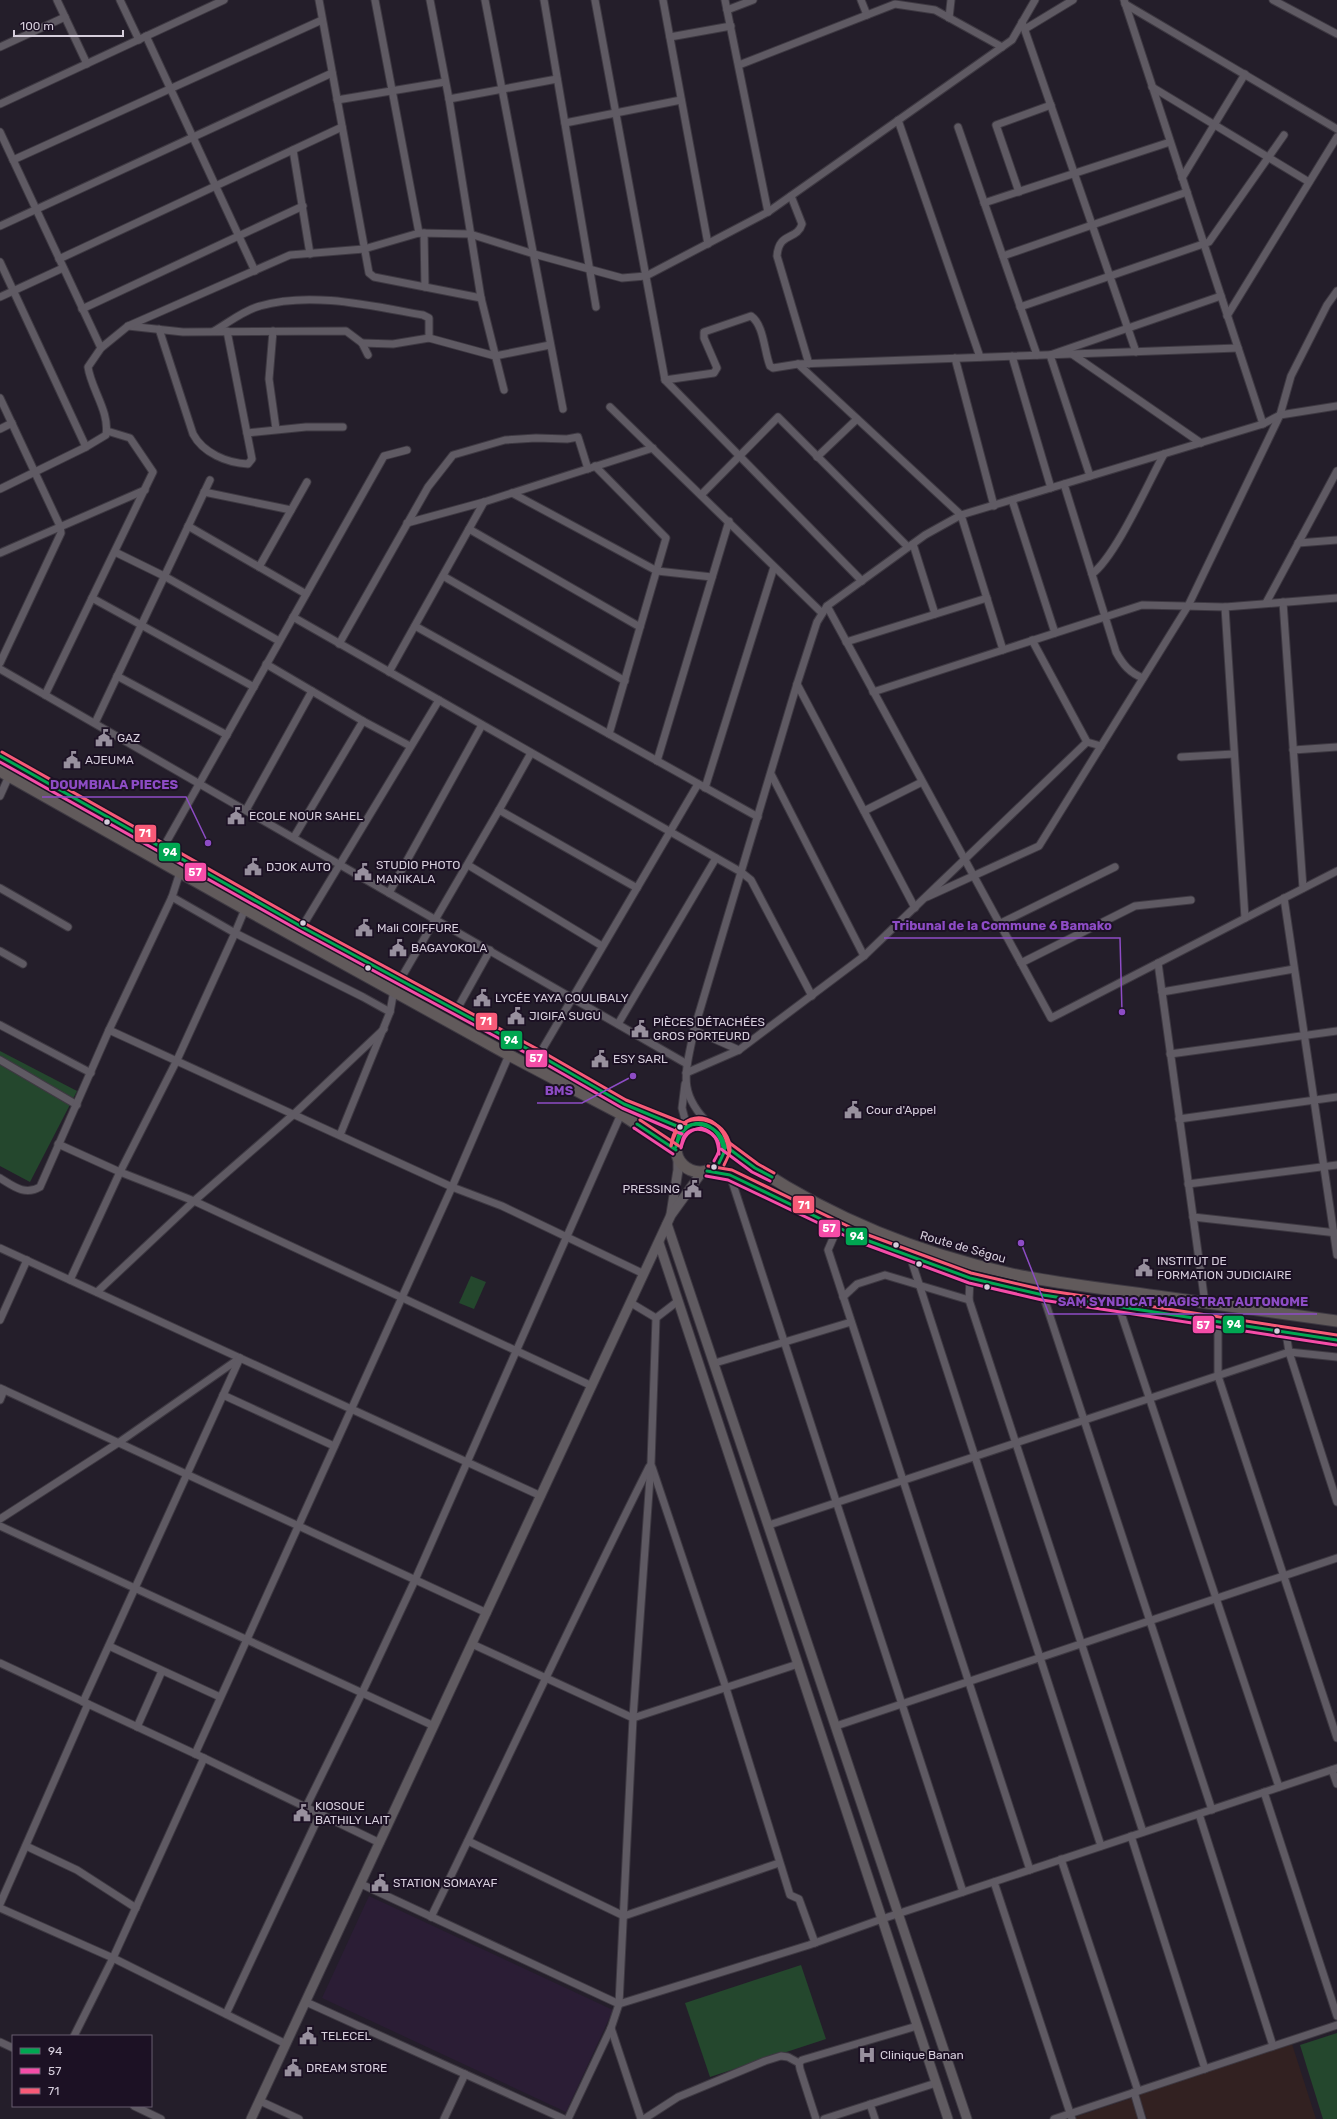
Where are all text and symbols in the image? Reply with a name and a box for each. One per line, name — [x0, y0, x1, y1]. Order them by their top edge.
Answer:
scale bar — [14, 12, 123, 38]
text: 100 m — [20, 19, 54, 33]
public building icon: GAZ — [94, 728, 114, 748]
place label: GAZ — [117, 731, 140, 745]
public building icon: AJEUMA — [62, 750, 82, 770]
place label: AJEUMA — [85, 753, 134, 767]
callout: DOUMBIALA PIECES — [42, 772, 186, 797]
text: DOUMBIALA PIECES — [50, 777, 178, 792]
public building icon: ECOLE NOUR SAHEL — [226, 806, 246, 826]
place label: ECOLE NOUR SAHEL — [249, 809, 363, 823]
unlabelled marker — [102, 817, 112, 827]
line badge: 71 — [134, 824, 157, 843]
text: 71 — [139, 827, 151, 840]
line badge: 94 — [158, 842, 181, 862]
text: 94 — [163, 846, 178, 859]
public building icon: DJOK AUTO — [243, 857, 263, 877]
place label: STUDIO PHOTO MANIKALA — [376, 858, 460, 886]
place label: DJOK AUTO — [266, 860, 331, 874]
line badge: 57 — [184, 862, 207, 882]
public building icon: STUDIO PHOTO MANIKALA — [353, 862, 373, 882]
text: 57 — [188, 866, 202, 879]
callout: Tribunal de la Commune 6 Bamako — [884, 913, 1120, 938]
unlabelled marker — [298, 918, 308, 928]
public building icon: Mali COIFFURE — [354, 918, 374, 938]
text: Tribunal de la Commune 6 Bamako — [892, 918, 1112, 933]
place label: Mali COIFFURE — [377, 921, 459, 935]
public building icon: BAGAYOKOLA — [388, 938, 408, 958]
place label: BAGAYOKOLA — [411, 941, 487, 955]
unlabelled marker — [363, 963, 373, 973]
public building icon: LYCÉE YAYA COULIBALY — [472, 988, 492, 1008]
place label: LYCÉE YAYA COULIBALY — [495, 991, 629, 1005]
public building icon: JIGIFA SUGU — [506, 1006, 526, 1026]
place label: JIGIFA SUGU — [529, 1009, 601, 1023]
line badge: 71 — [475, 1012, 498, 1031]
text: 71 — [480, 1015, 492, 1028]
place label: PIÈCES DÉTACHÉES GROS PORTEURD — [653, 1015, 765, 1043]
public building icon: PIÈCES DÉTACHÉES GROS PORTEURD — [630, 1019, 650, 1039]
line badge: 94 — [500, 1030, 523, 1050]
text: 94 — [504, 1034, 519, 1047]
line badge: 57 — [525, 1049, 548, 1068]
public building icon: ESY SARL — [590, 1049, 610, 1069]
text: 57 — [529, 1052, 543, 1065]
place label: ESY SARL — [613, 1052, 668, 1066]
callout: BMS — [537, 1078, 582, 1103]
text: BMS — [545, 1083, 574, 1098]
public building icon: Cour d'Appel — [843, 1100, 863, 1120]
place label: Cour d'Appel — [866, 1103, 936, 1117]
unlabelled marker — [675, 1122, 685, 1132]
unlabelled marker — [709, 1162, 719, 1172]
public building icon: PRESSING — [683, 1179, 703, 1199]
place label: PRESSING — [622, 1182, 680, 1196]
line badge: 71 — [792, 1195, 815, 1214]
text: 71 — [798, 1199, 810, 1212]
line badge: 57 — [818, 1219, 841, 1238]
text: 57 — [822, 1222, 836, 1235]
line badge: 94 — [845, 1227, 868, 1246]
street label: Route de Ségou — [919, 1228, 1007, 1266]
text: 94 — [850, 1230, 865, 1243]
unlabelled marker — [891, 1240, 901, 1250]
place label: INSTITUT DE FORMATION JUDICIAIRE — [1157, 1254, 1292, 1282]
public building icon: INSTITUT DE FORMATION JUDICIAIRE — [1134, 1258, 1154, 1278]
unlabelled marker — [914, 1259, 924, 1269]
unlabelled marker — [982, 1282, 992, 1292]
callout: SAM SYNDICAT MAGISTRAT AUTONOME — [1049, 1289, 1317, 1314]
text: SAM SYNDICAT MAGISTRAT AUTONOME — [1058, 1294, 1308, 1309]
line badge: 57 — [1192, 1315, 1215, 1334]
line badge: 94 — [1222, 1315, 1245, 1334]
text: 94 — [1227, 1318, 1242, 1331]
text: 57 — [1196, 1319, 1210, 1332]
unlabelled marker — [1272, 1326, 1282, 1336]
place label: KIOSQUE BATHILY LAIT — [315, 1799, 390, 1827]
public building icon: KIOSQUE BATHILY LAIT — [292, 1803, 312, 1823]
public building icon: STATION SOMAYAF — [370, 1873, 390, 1893]
place label: STATION SOMAYAF — [393, 1876, 497, 1890]
public building icon: TELECEL — [298, 2026, 318, 2046]
place label: TELECEL — [321, 2029, 371, 2043]
legend — [12, 2035, 152, 2107]
text: 94 — [48, 2044, 63, 2058]
hospital icon: Clinique Banan — [857, 2045, 877, 2065]
place label: Clinique Banan — [880, 2048, 964, 2062]
public building icon: DREAM STORE — [283, 2058, 303, 2078]
place label: DREAM STORE — [306, 2061, 387, 2075]
text: 57 — [48, 2064, 61, 2078]
text: 71 — [48, 2084, 59, 2098]

